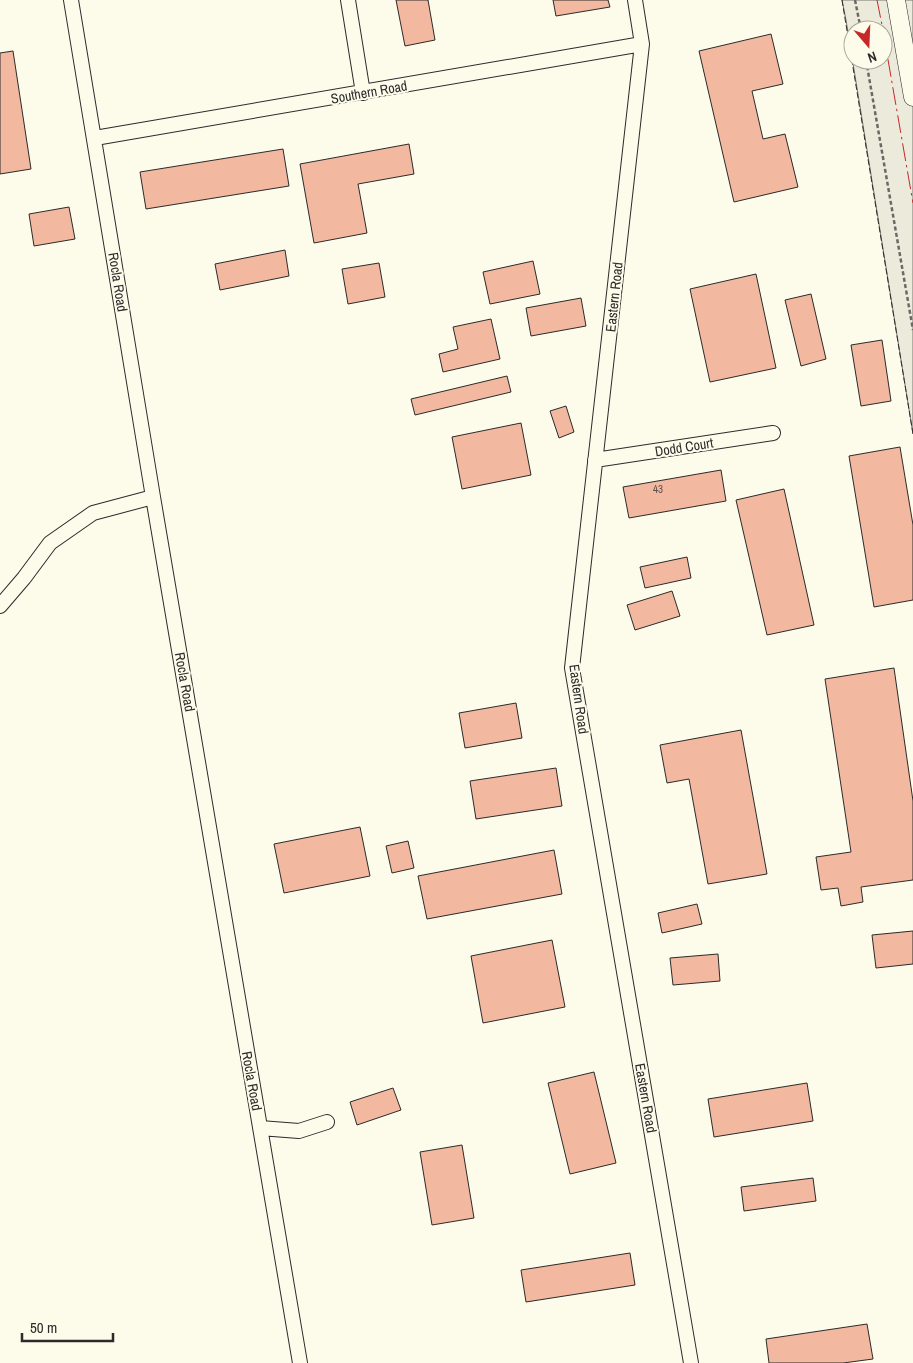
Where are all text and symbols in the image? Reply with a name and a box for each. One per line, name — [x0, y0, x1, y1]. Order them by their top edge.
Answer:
north arrow — [843, 20, 893, 70]
text: N — [865, 47, 879, 67]
street label: Southern Road — [329, 76, 409, 108]
street label: Rocla Road — [104, 251, 132, 313]
street label: Eastern Road — [601, 261, 627, 333]
street label: Dodd Court — [654, 434, 714, 460]
house number: 43 — [653, 482, 663, 496]
street label: Rocla Road — [171, 651, 199, 713]
street label: Eastern Road — [565, 663, 593, 735]
street label: Rocla Road — [238, 1050, 266, 1112]
street label: Eastern Road — [631, 1062, 661, 1134]
scale bar — [22, 1310, 114, 1342]
text: 50 m — [30, 1317, 57, 1338]

